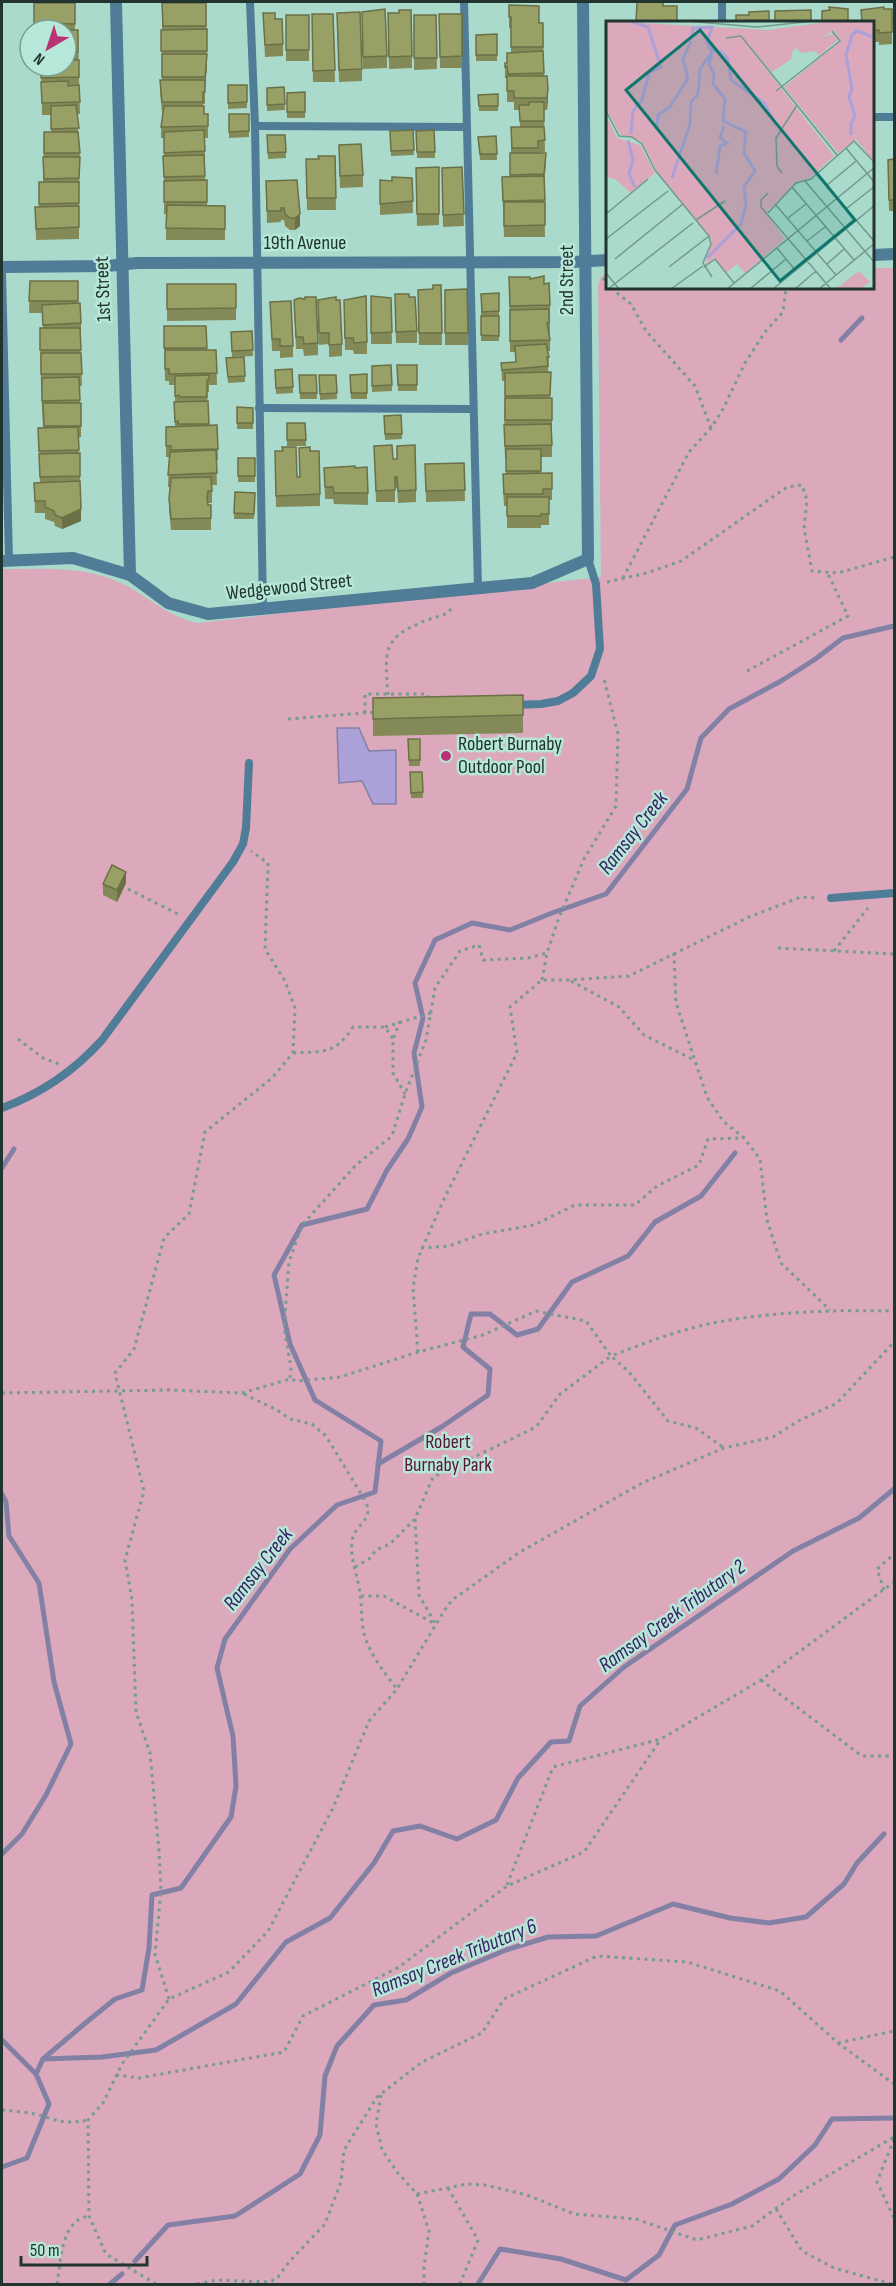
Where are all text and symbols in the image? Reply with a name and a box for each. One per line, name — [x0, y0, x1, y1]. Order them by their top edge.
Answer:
north arrow — [18, 18, 78, 78]
inset map — [606, 21, 875, 290]
text: N — [30, 48, 49, 69]
street label: 19th Avenue — [264, 231, 346, 255]
street label: 2nd Street — [555, 245, 579, 315]
street label: 1st Street — [90, 256, 116, 322]
street label: Wedgewood Street — [225, 568, 353, 606]
place label: Robert Burnaby Outdoor Pool — [458, 732, 562, 779]
marker: Robert Burnaby Outdoor Pool — [439, 749, 453, 763]
water label: Ramsay Creek — [593, 786, 674, 879]
park label: Robert Burnaby Park — [404, 1430, 492, 1477]
water label: Ramsay Creek — [218, 1522, 299, 1615]
water label: Ramsay Creek Tributary 2 — [594, 1554, 751, 1678]
water label: Ramsay Creek Tributary 6 — [368, 1913, 541, 2003]
scale bar — [21, 2229, 147, 2267]
text: 50 m — [30, 2240, 60, 2261]

